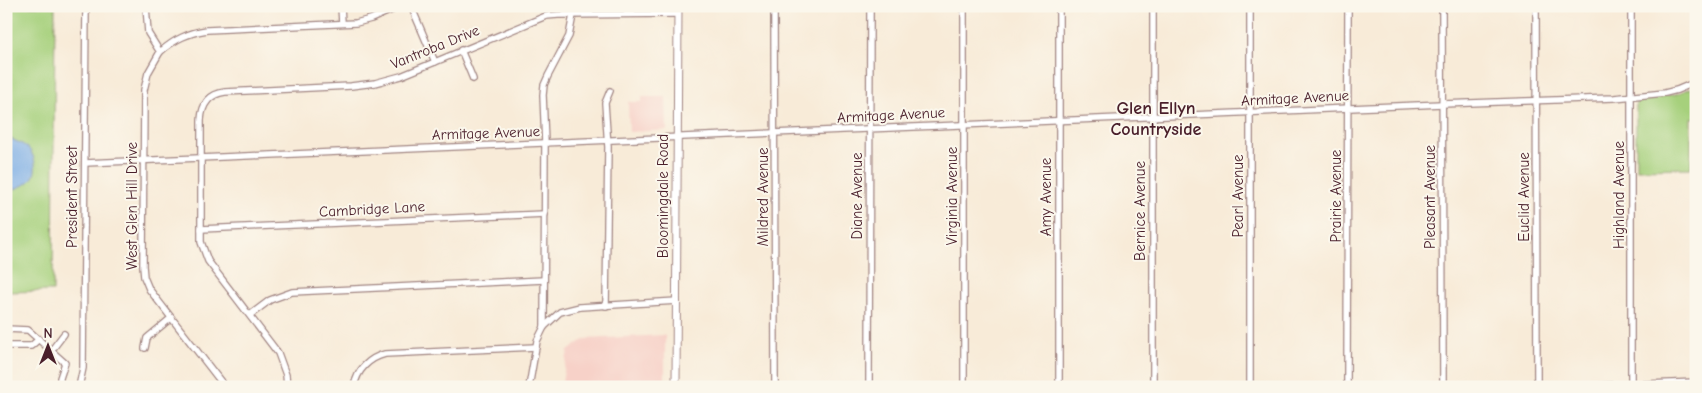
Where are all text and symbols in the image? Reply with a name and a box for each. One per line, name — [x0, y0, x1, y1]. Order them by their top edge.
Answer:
street label: Vantroba Drive — [388, 21, 482, 73]
street label: Armitage Avenue — [1240, 86, 1350, 110]
district label: Glen Ellyn Countryside — [1111, 98, 1202, 140]
street label: Armitage Avenue — [836, 103, 946, 127]
street label: Armitage Avenue — [432, 122, 541, 144]
street label: Bloomingdale Road — [654, 134, 672, 258]
street label: Highland Avenue — [1610, 140, 1628, 249]
street label: West Glen Hill Drive — [123, 142, 141, 270]
street label: Pleasant Avenue — [1421, 144, 1439, 249]
street label: President Street — [63, 145, 81, 248]
street label: Virginia Avenue — [943, 146, 961, 245]
street label: Mildred Avenue — [754, 147, 772, 247]
street label: Prairie Avenue — [1327, 149, 1345, 242]
street label: Diane Avenue — [848, 152, 866, 240]
street label: Euclid Avenue — [1515, 152, 1533, 242]
street label: Pearl Avenue — [1229, 154, 1247, 237]
street label: Amy Avenue — [1037, 157, 1055, 236]
street label: Bernice Avenue — [1131, 161, 1149, 261]
street label: Cambridge Lane — [319, 197, 426, 221]
north arrow — [22, 320, 72, 370]
text: N — [43, 325, 53, 342]

